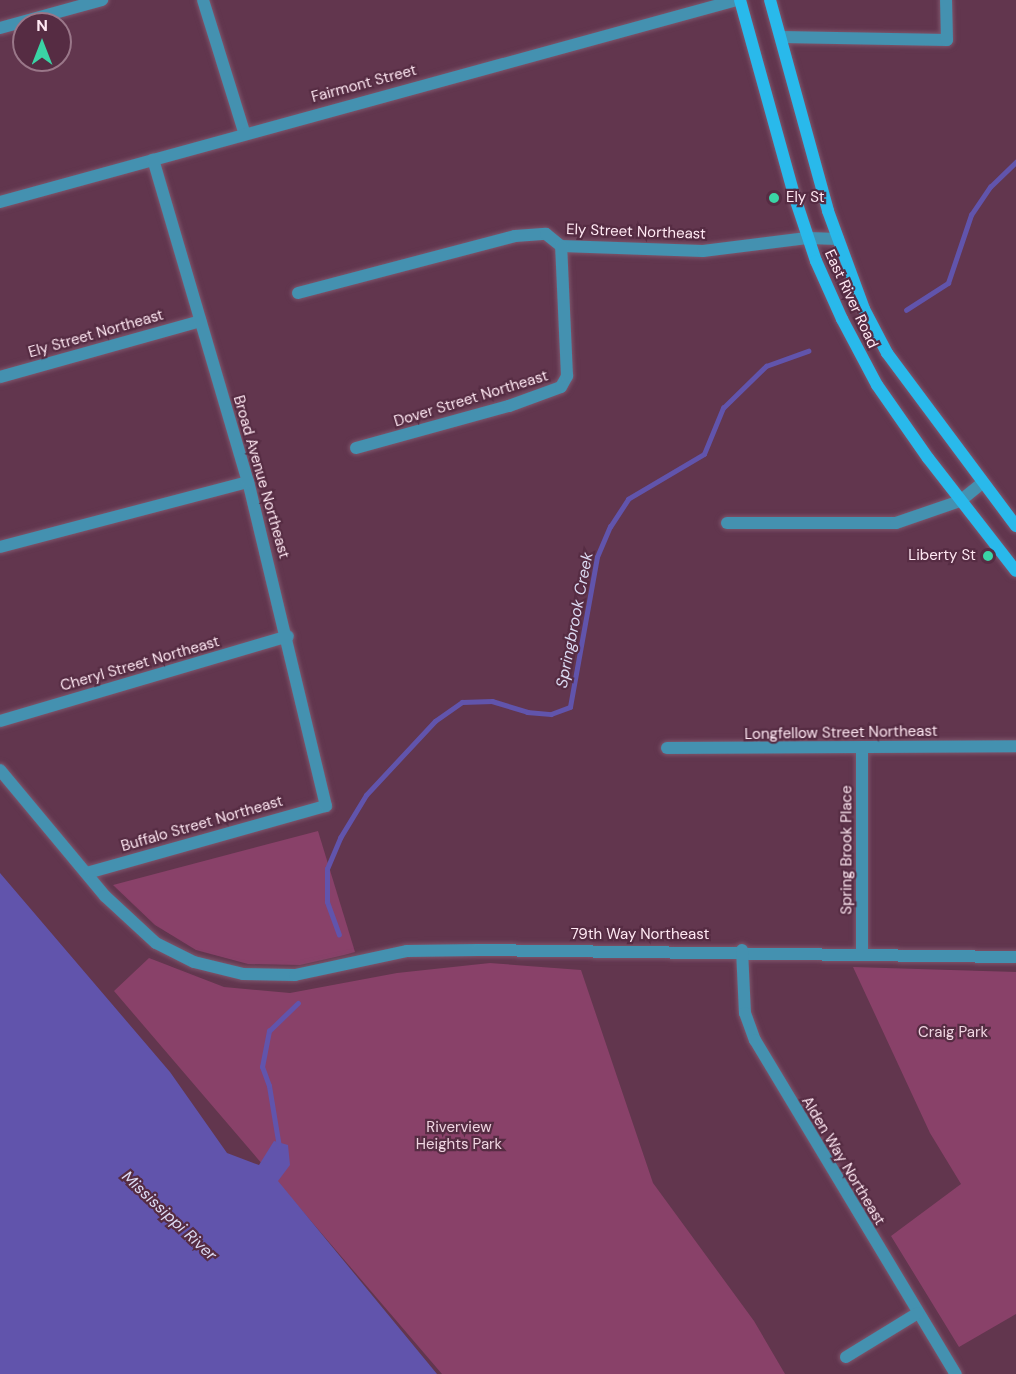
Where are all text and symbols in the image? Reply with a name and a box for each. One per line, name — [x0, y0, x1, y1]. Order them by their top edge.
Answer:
north arrow — [12, 12, 72, 72]
text: N — [36, 15, 48, 36]
street label: Fairmont Street — [309, 61, 419, 107]
place label: Ely St — [786, 189, 825, 207]
marker: Ely St — [767, 191, 781, 205]
street label: Ely Street Northeast — [566, 221, 706, 243]
street label: East River Road — [820, 247, 882, 351]
street label: Ely Street Northeast — [26, 306, 166, 362]
street label: Dover Street Northeast — [392, 367, 550, 431]
street label: Broad Avenue Northeast — [229, 393, 293, 561]
place label: Liberty St — [908, 547, 976, 565]
marker: Liberty St — [981, 549, 995, 563]
water label: Springbrook Creek — [552, 550, 598, 690]
street label: Cheryl Street Northeast — [58, 633, 222, 695]
street label: Longfellow Street Northeast — [744, 722, 938, 744]
street label: Spring Brook Place — [838, 785, 856, 915]
street label: Buffalo Street Northeast — [119, 792, 285, 856]
street label: 79th Way Northeast — [571, 926, 709, 944]
park label: Craig Park — [918, 1024, 988, 1042]
street label: Alden Way Northeast — [797, 1093, 889, 1229]
park label: Riverview Heights Park — [416, 1118, 502, 1153]
water label: Mississippi River — [118, 1167, 220, 1265]

